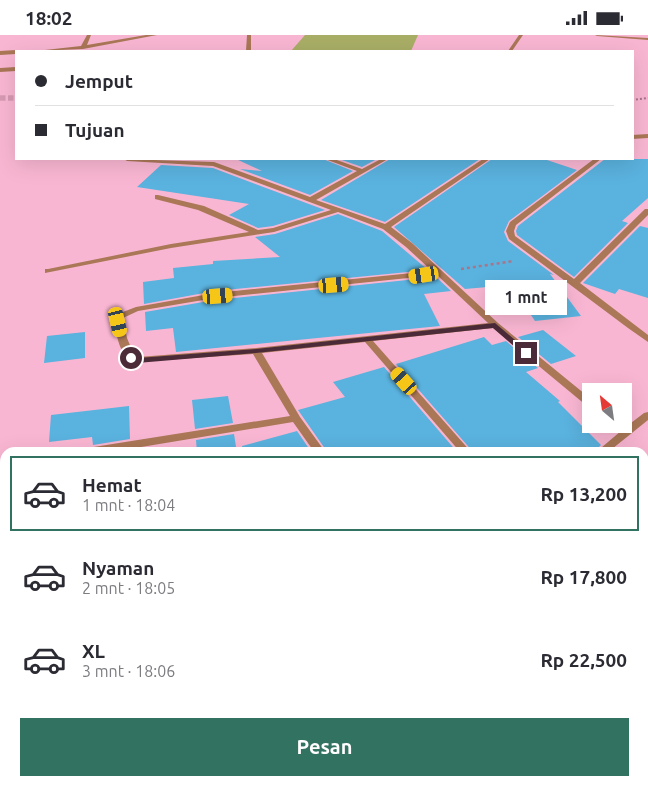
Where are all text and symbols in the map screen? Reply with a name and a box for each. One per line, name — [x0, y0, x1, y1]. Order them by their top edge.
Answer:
text: 18:02 — [25, 7, 73, 29]
text: Jemput — [65, 70, 133, 92]
text: Tujuan — [65, 119, 125, 141]
car — [408, 265, 439, 285]
car — [318, 276, 349, 294]
callout: 1 mnt — [485, 281, 567, 315]
car — [202, 287, 233, 305]
text: 1 mnt — [505, 288, 547, 306]
car — [107, 306, 128, 338]
route end — [515, 342, 537, 364]
route start — [120, 347, 142, 369]
car — [388, 365, 419, 397]
north arrow — [582, 383, 632, 433]
map controls — [582, 383, 632, 433]
icon: car — [22, 471, 67, 516]
text: Hemat — [82, 474, 142, 496]
text: Rp 13,200 — [540, 483, 627, 505]
text: 1 mnt · 18:04 — [82, 496, 175, 514]
icon: car — [22, 554, 67, 599]
text: Nyaman — [82, 557, 154, 579]
text: Rp 17,800 — [540, 566, 627, 588]
text: 2 mnt · 18:05 — [82, 579, 175, 597]
icon: car — [22, 637, 67, 682]
text: XL — [82, 640, 105, 662]
text: Rp 22,500 — [540, 649, 627, 671]
text: 3 mnt · 18:06 — [82, 662, 175, 680]
button: Pesan — [20, 718, 629, 776]

